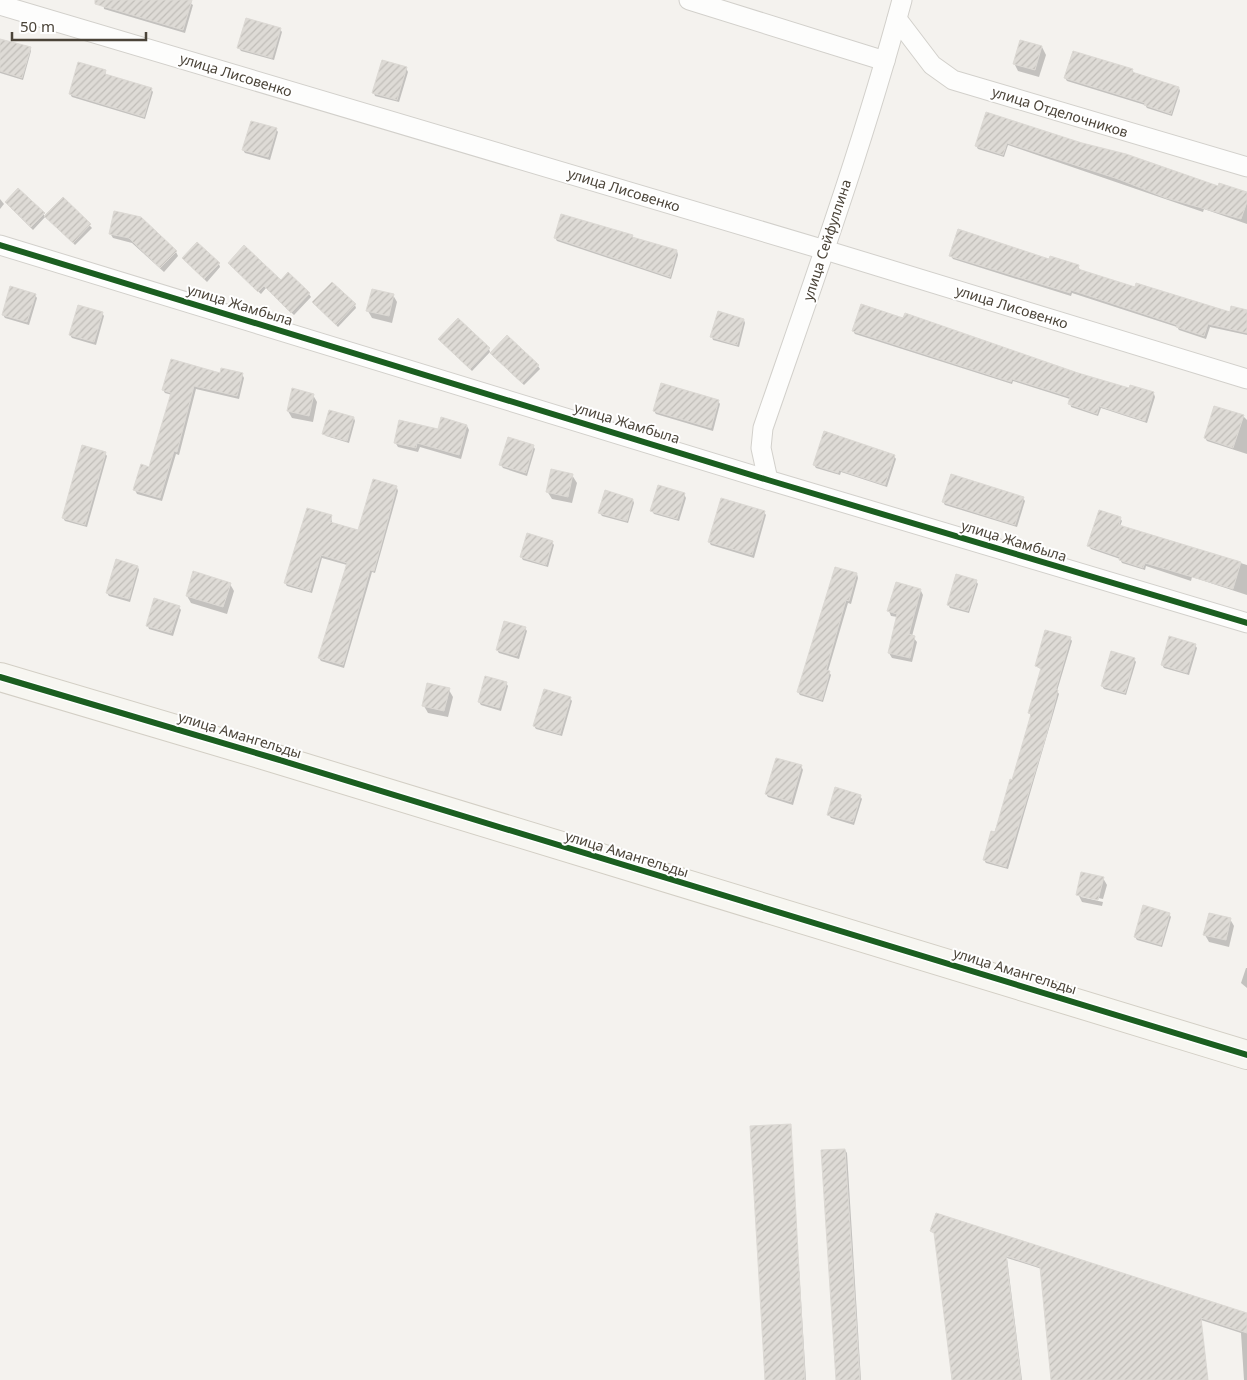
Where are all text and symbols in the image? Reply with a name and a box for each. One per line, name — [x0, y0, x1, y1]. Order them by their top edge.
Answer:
scale bar — [12, 10, 146, 42]
text: 50 m — [20, 16, 55, 36]
street label: улица Лисовенко — [178, 48, 295, 101]
street label: улица Отделочников — [990, 82, 1131, 141]
street label: улица Лисовенко — [566, 163, 683, 216]
street label: улица Сейфуллина — [798, 177, 855, 303]
street label: улица Жамбыла — [185, 279, 295, 330]
street label: улица Лисовенко — [954, 280, 1071, 333]
street label: улица Жамбыла — [572, 397, 682, 448]
street label: улица Жамбыла — [959, 515, 1069, 566]
street label: улица Амангельды — [176, 707, 304, 762]
street label: улица Амангельды — [563, 826, 691, 881]
street label: улица Амангельды — [951, 943, 1079, 998]

